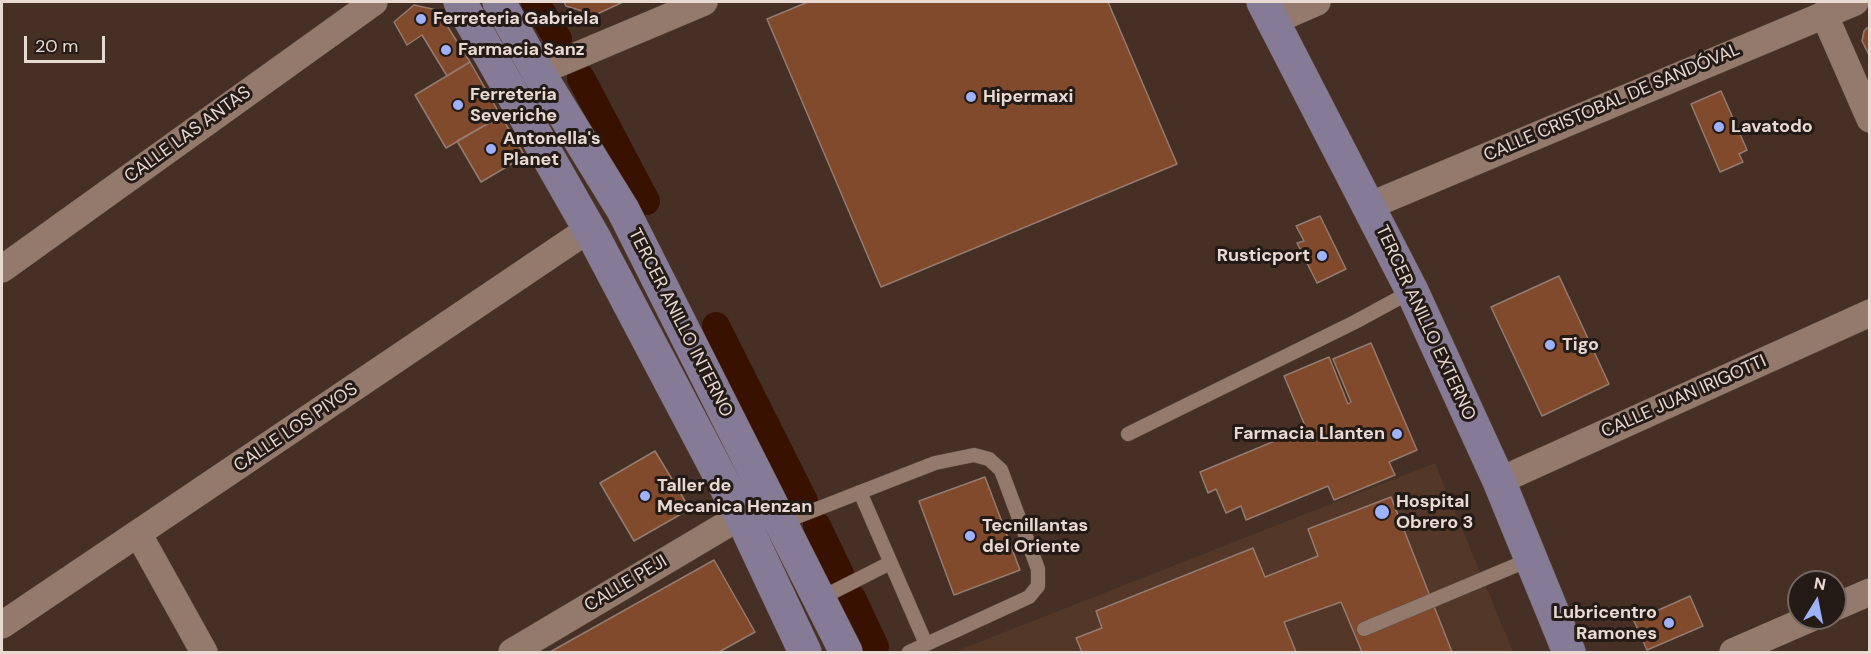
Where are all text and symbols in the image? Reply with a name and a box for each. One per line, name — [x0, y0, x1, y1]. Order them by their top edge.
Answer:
place label: Ferreteria Gabriela — [433, 8, 599, 30]
marker: Ferreteria Gabriela — [414, 12, 428, 26]
scale bar — [27, 24, 108, 62]
text: 20 m — [35, 34, 78, 58]
place label: Farmacia Sanz — [458, 39, 585, 61]
street label: CALLE CRISTOBAL DE SANDÓVAL — [1481, 39, 1743, 167]
marker: Farmacia Sanz — [439, 43, 453, 57]
street label: CALLE LAS ANTAS — [121, 82, 255, 188]
place label: Ferreteria Severiche — [470, 84, 557, 127]
place label: Hipermaxi — [983, 86, 1073, 108]
marker: Hipermaxi — [964, 90, 978, 104]
marker: Ferreteria Severiche — [451, 98, 465, 112]
place label: Lavatodo — [1731, 116, 1813, 138]
marker: Lavatodo — [1712, 120, 1726, 134]
place label: Antonella's Planet — [503, 128, 601, 170]
marker: Antonella's Planet — [484, 142, 498, 156]
street label: TERCER ANILLO EXTERNO — [1370, 222, 1480, 424]
street label: TERCER ANILLO INTERNO — [623, 225, 737, 421]
place label: Rusticport — [1217, 245, 1310, 267]
marker: Rusticport — [1315, 249, 1329, 263]
place label: Tigo — [1562, 334, 1599, 356]
marker: Tigo — [1543, 338, 1557, 352]
street label: CALLE JUAN IRIGOTTI — [1598, 351, 1770, 443]
street label: CALLE LOS PIYOS — [230, 379, 362, 477]
place label: Farmacia Llanten — [1234, 423, 1385, 445]
marker: Farmacia Llanten — [1390, 427, 1404, 441]
place label: Taller de Mecanica Henzan — [657, 475, 812, 518]
marker: Taller de Mecanica Henzan — [638, 489, 652, 503]
place label: Hospital Obrero 3 — [1396, 491, 1473, 534]
marker: Hospital Obrero 3 — [1373, 503, 1391, 521]
place label: Tecnillantas del Oriente — [982, 515, 1088, 558]
marker: Tecnillantas del Oriente — [963, 529, 977, 543]
street label: CALLE PEJI — [581, 551, 671, 617]
north arrow — [1787, 570, 1847, 630]
text: N — [1812, 572, 1827, 595]
place label: Lubricentro Ramones — [1553, 602, 1657, 644]
marker: Lubricentro Ramones — [1662, 616, 1676, 630]

